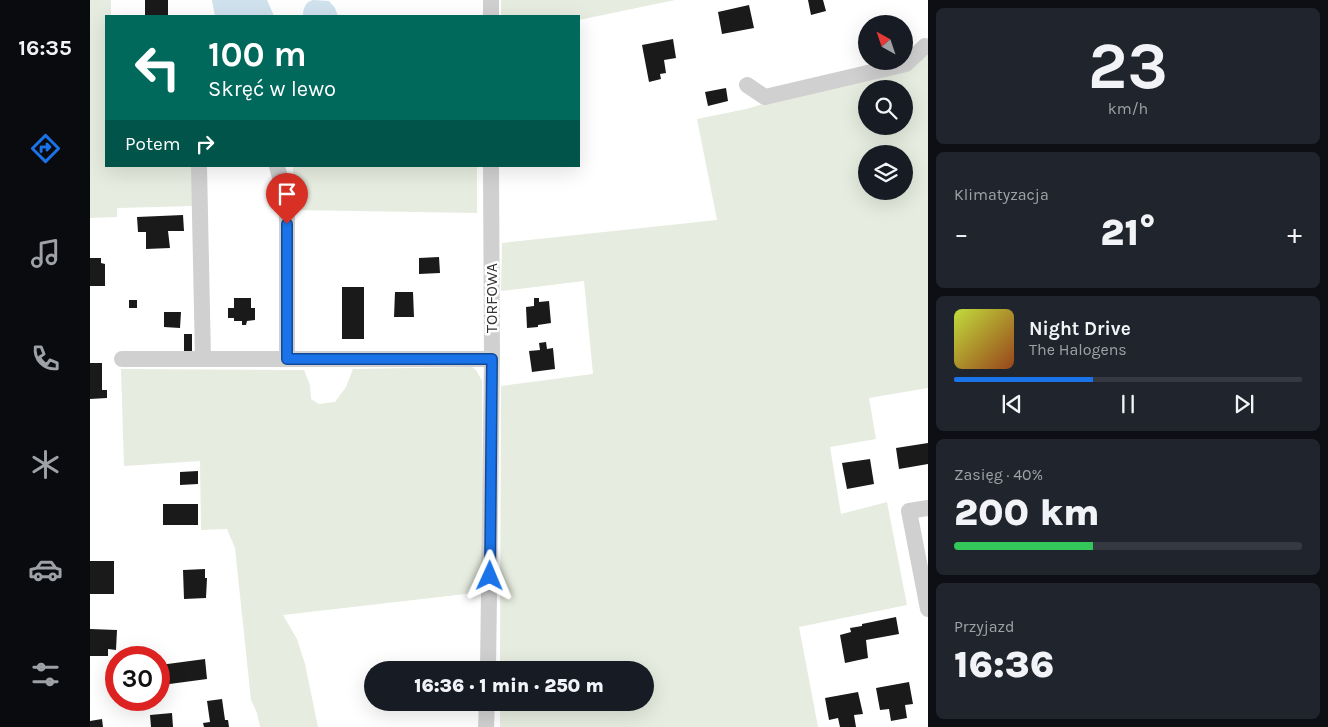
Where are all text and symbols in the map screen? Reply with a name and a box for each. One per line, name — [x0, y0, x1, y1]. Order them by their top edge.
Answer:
north arrow — [858, 15, 912, 70]
map controls — [858, 15, 913, 200]
text: 23 — [1088, 28, 1168, 104]
text: 100 m — [208, 34, 307, 75]
text: 16:35 — [18, 35, 72, 61]
icon: left — [125, 35, 190, 100]
text: Skręć w lewo — [208, 76, 336, 102]
button: search — [858, 80, 913, 135]
text: km/h — [1108, 99, 1148, 118]
icon: right — [191, 130, 219, 158]
icon: directions — [28, 131, 63, 166]
text: Potem — [125, 133, 181, 155]
button: layers — [858, 145, 913, 200]
pin — [266, 173, 308, 224]
icon: arrive — [273, 180, 301, 208]
text: Klimatyzacja — [954, 185, 1049, 204]
text: 21° — [1100, 210, 1156, 255]
text: − — [954, 217, 969, 250]
text: + — [1287, 217, 1302, 250]
icon: music — [28, 236, 63, 271]
street label: TORFOWA — [482, 263, 501, 333]
text: Night Drive — [1029, 318, 1131, 340]
text: The Halogens — [1029, 340, 1127, 359]
icon: phone — [28, 341, 63, 376]
icon: previous — [998, 390, 1026, 418]
icon: pause — [1114, 390, 1142, 418]
icon: next — [1230, 390, 1258, 418]
icon: climate — [28, 447, 63, 482]
text: Zasięg · 40% — [954, 465, 1043, 484]
text: 200 km — [954, 490, 1100, 535]
position arrow — [463, 549, 515, 601]
icon: car — [28, 552, 63, 587]
text: Przyjazd — [954, 617, 1015, 636]
text: 16:36 — [954, 642, 1054, 687]
speed limit sign: 30 — [105, 646, 170, 711]
icon: filters — [28, 657, 63, 692]
text: 16:36 · 1 min · 250 m — [414, 675, 604, 697]

